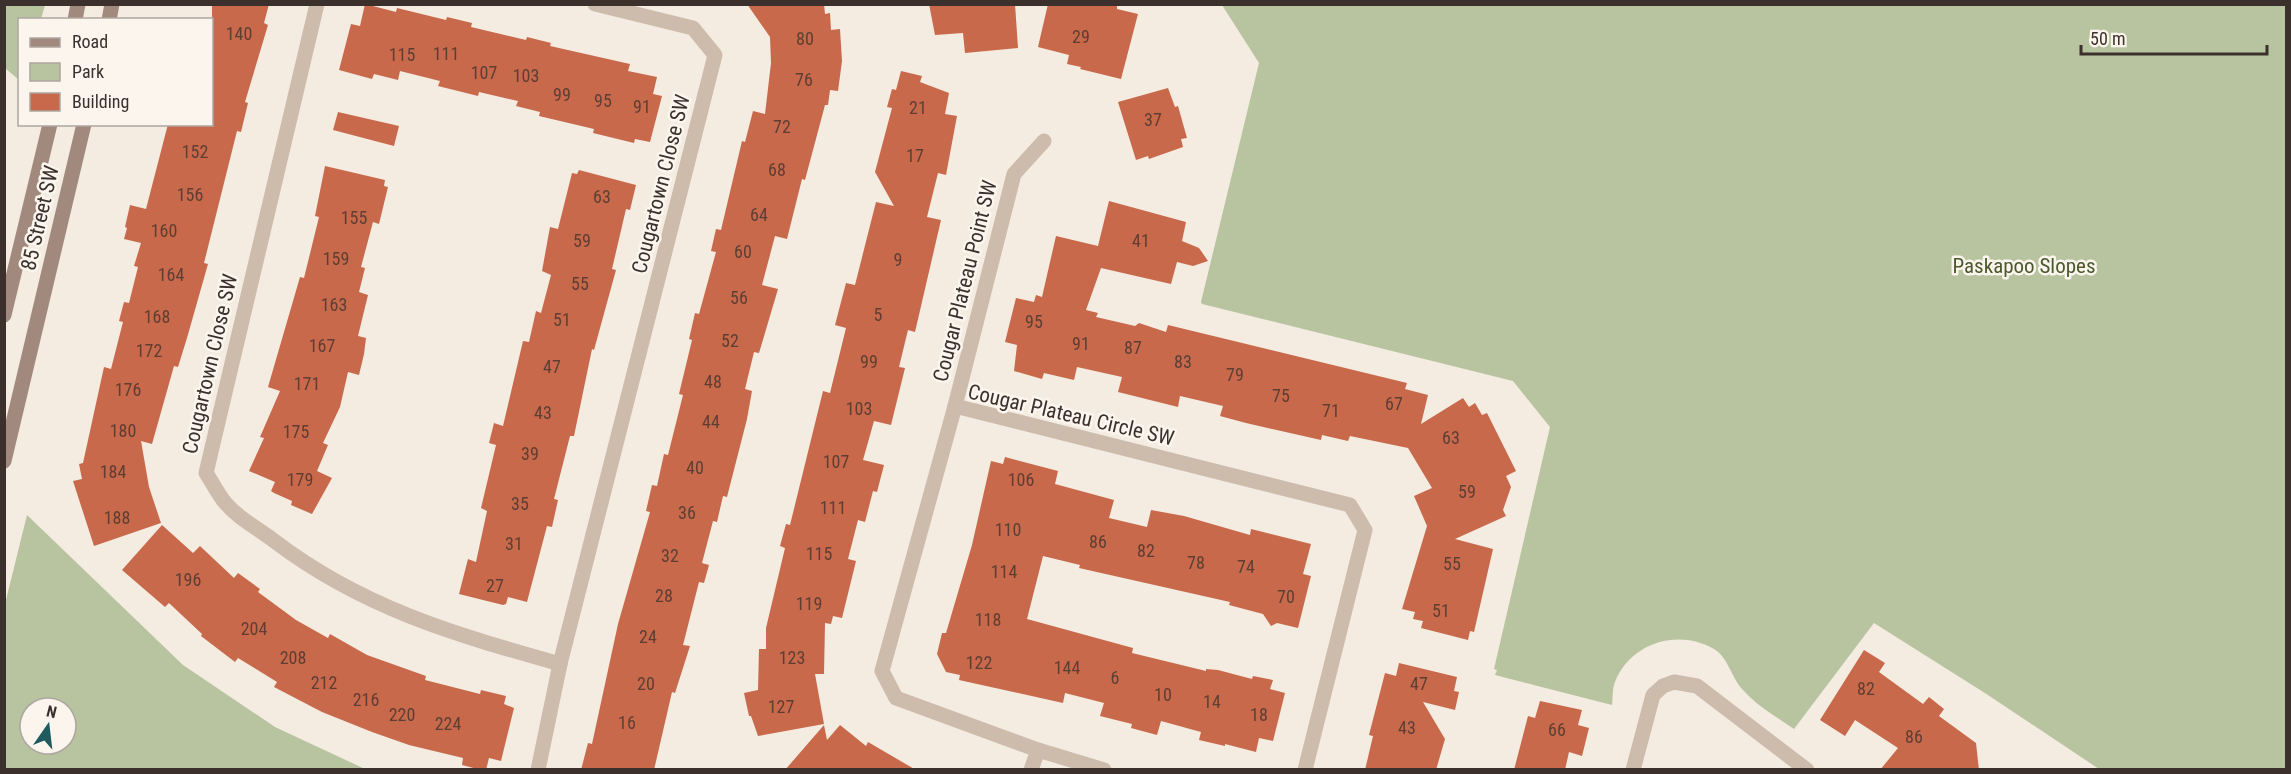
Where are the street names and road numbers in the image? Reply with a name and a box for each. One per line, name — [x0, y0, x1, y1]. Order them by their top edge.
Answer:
street label: Cougartown Close SW — [627, 92, 695, 276]
street label: 85 Street SW — [16, 163, 64, 273]
street label: Cougar Plateau Point SW — [928, 178, 1002, 384]
street label: Cougartown Close SW — [178, 272, 242, 456]
street label: Cougar Plateau Circle SW — [966, 380, 1176, 450]

